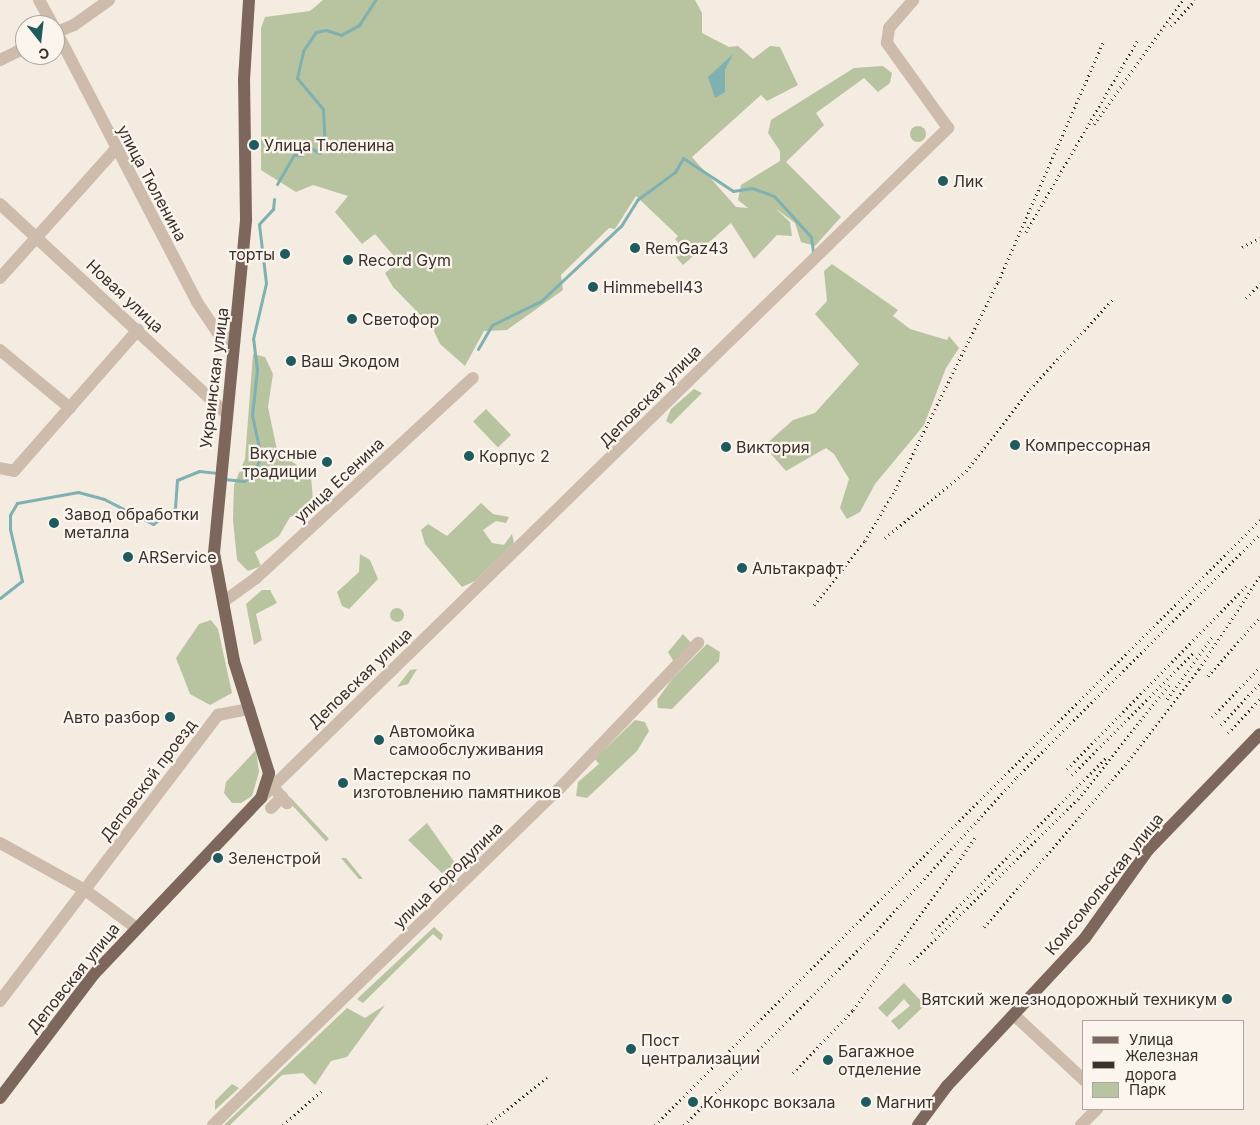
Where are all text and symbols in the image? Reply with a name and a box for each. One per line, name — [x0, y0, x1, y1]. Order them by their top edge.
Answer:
north arrow — [15, 15, 65, 65]
text: С — [37, 44, 51, 64]
street label: улица Тюленина — [113, 122, 191, 244]
place label: Улица Тюленина — [264, 135, 395, 155]
marker: Улица Тюленина — [248, 139, 260, 151]
place label: Лик — [953, 171, 983, 191]
marker: Лик — [937, 175, 949, 187]
place label: RemGaz43 — [645, 238, 728, 258]
marker: RemGaz43 — [629, 242, 641, 254]
place label: торты — [229, 244, 275, 264]
marker: торты — [279, 248, 291, 260]
place label: Record Gym — [358, 250, 451, 270]
marker: Record Gym — [342, 254, 354, 266]
street label: Новая улица — [82, 255, 168, 337]
place label: Himmebell43 — [603, 277, 703, 297]
marker: Himmebell43 — [587, 281, 599, 293]
street label: Украинская улица — [196, 307, 232, 449]
place label: Светофор — [362, 309, 439, 329]
marker: Светофор — [346, 313, 358, 325]
street label: Деповская улица — [595, 341, 705, 451]
place label: Ваш Экодом — [301, 351, 400, 371]
marker: Ваш Экодом — [285, 355, 297, 367]
street label: улица Есенина — [290, 434, 388, 526]
place label: Компрессорная — [1025, 435, 1151, 455]
place label: Виктория — [736, 437, 810, 457]
marker: Компрессорная — [1009, 439, 1021, 451]
marker: Виктория — [720, 441, 732, 453]
place label: Вкусные традиции — [242, 443, 317, 481]
place label: Корпус 2 — [479, 446, 550, 466]
marker: Корпус 2 — [463, 450, 475, 462]
marker: Вкусные традиции — [321, 456, 333, 468]
place label: Завод обработки металла — [64, 504, 199, 542]
marker: Завод обработки металла — [48, 517, 60, 529]
place label: ARService — [138, 547, 217, 567]
marker: ARService — [122, 551, 134, 563]
place label: Альтакрафт — [752, 558, 843, 578]
marker: Альтакрафт — [736, 562, 748, 574]
street label: Деповская улица — [304, 624, 416, 732]
place label: Авто разбор — [63, 707, 160, 727]
marker: Авто разбор — [164, 711, 176, 723]
street label: Деповской проезд — [96, 715, 200, 845]
place label: Автомойка самообслуживания — [389, 721, 544, 759]
marker: Автомойка самообслуживания — [373, 734, 385, 746]
place label: Мастерская по изготовлению памятников — [353, 764, 561, 802]
marker: Мастерская по изготовлению памятников — [337, 777, 349, 789]
street label: Комсомольская улица — [1041, 809, 1167, 959]
street label: улица Бородулина — [389, 818, 507, 932]
place label: Зеленстрой — [228, 848, 321, 868]
marker: Зеленстрой — [212, 852, 224, 864]
street label: Деповская улица — [23, 919, 123, 1037]
place label: Вятский железнодорожный техникум — [921, 989, 1217, 1009]
marker: Вятский железнодорожный техникум — [1221, 993, 1233, 1005]
legend — [1082, 1020, 1245, 1110]
place label: Пост централизации — [641, 1030, 760, 1068]
text: Улица — [1129, 1030, 1173, 1049]
place label: Багажное отделение — [838, 1041, 921, 1079]
marker: Пост централизации — [625, 1043, 637, 1055]
text: Железная дорога — [1125, 1046, 1198, 1084]
marker: Багажное отделение — [822, 1054, 834, 1066]
text: Парк — [1129, 1080, 1166, 1099]
place label: Конкорс вокзала — [703, 1092, 836, 1112]
place label: Магнит — [876, 1092, 933, 1112]
marker: Конкорс вокзала — [687, 1096, 699, 1108]
marker: Магнит — [860, 1096, 872, 1108]

